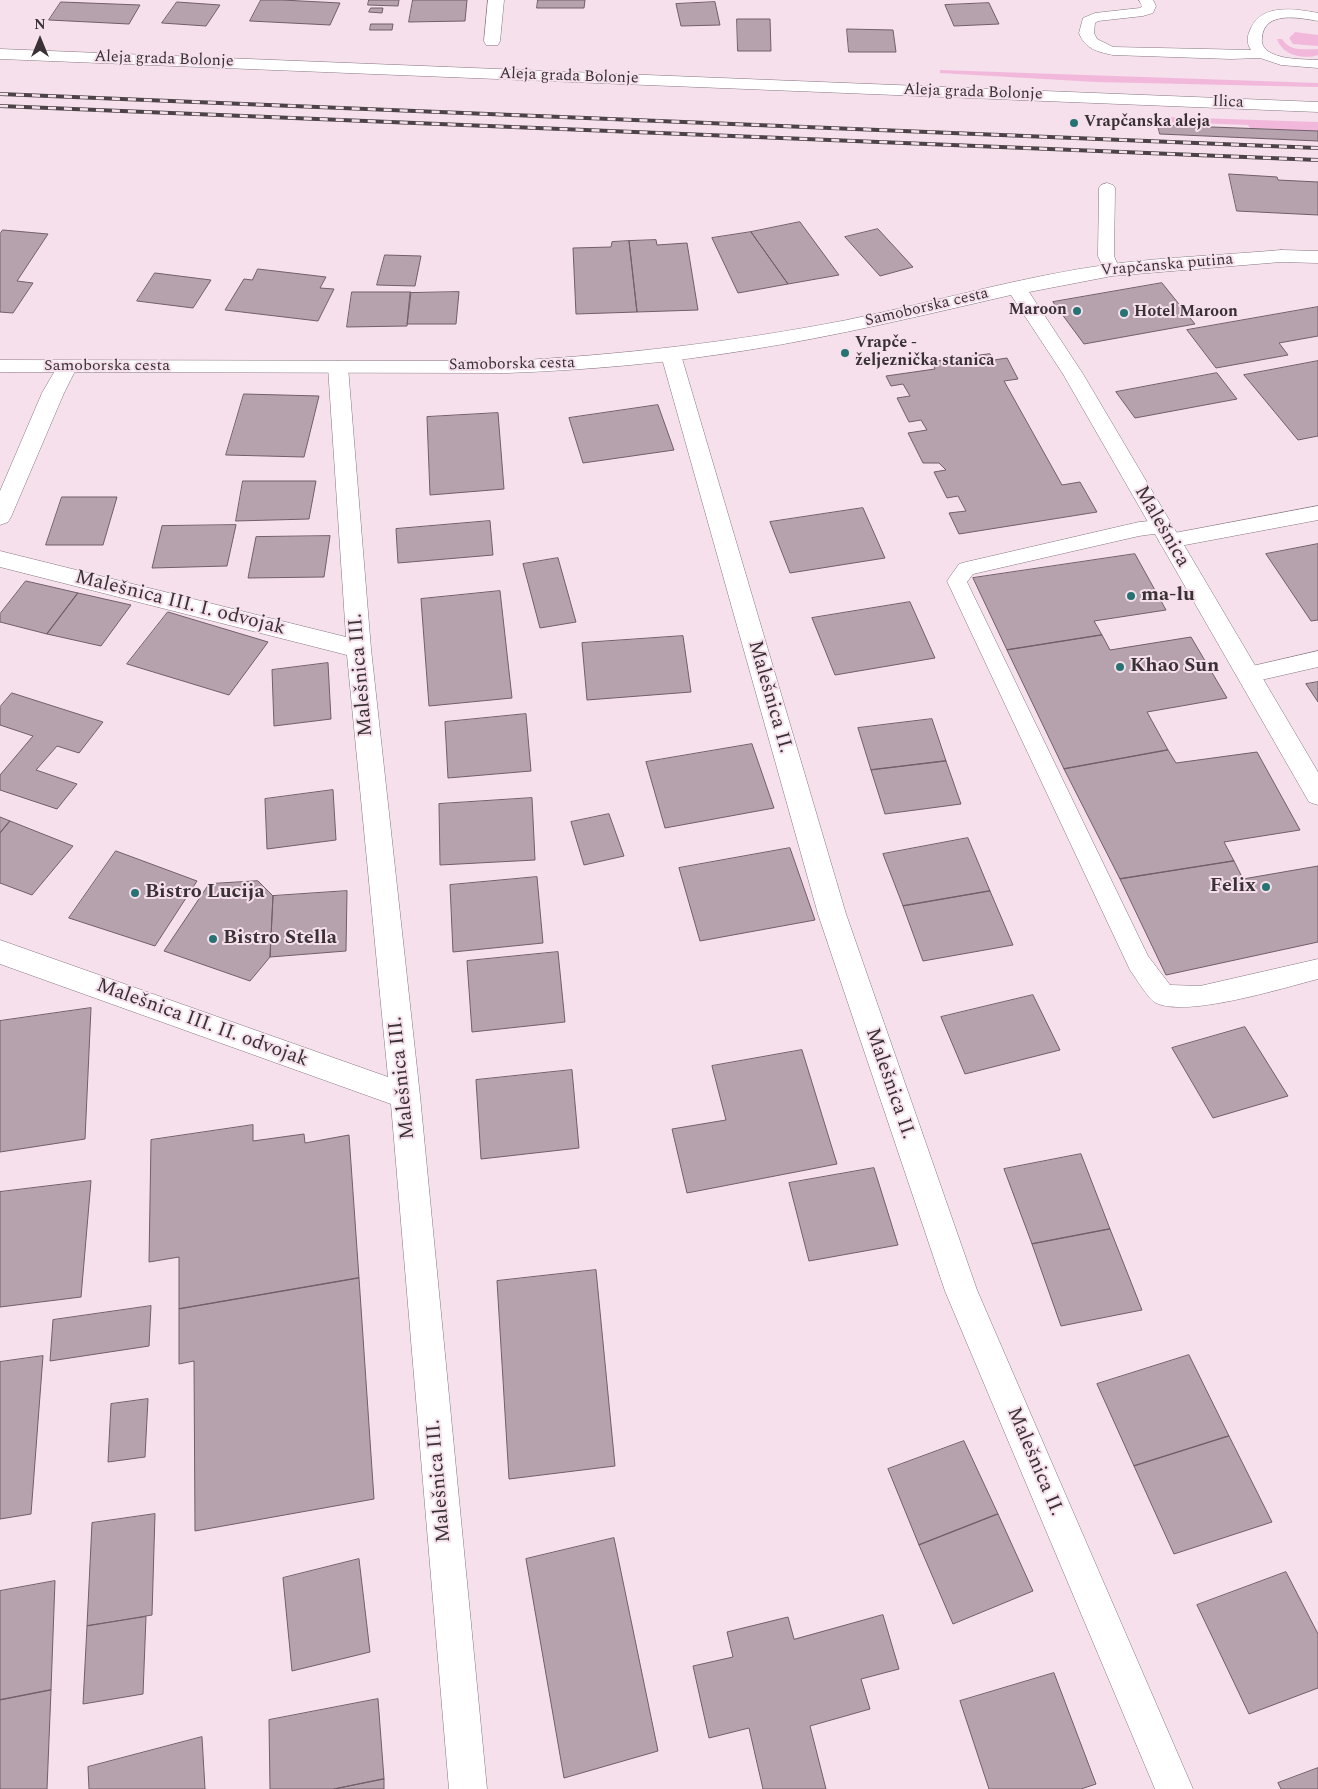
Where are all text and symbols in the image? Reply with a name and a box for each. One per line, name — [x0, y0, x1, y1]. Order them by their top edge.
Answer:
text: N — [34, 14, 46, 35]
north arrow — [15, 15, 65, 65]
street label: Aleja grada Bolonje — [94, 48, 234, 72]
street label: Aleja grada Bolonje — [499, 65, 639, 89]
street label: Aleja grada Bolonje — [903, 81, 1043, 105]
street label: Ilica — [1212, 93, 1244, 113]
place label: Vrapčanska aleja — [1084, 113, 1210, 133]
marker: Vrapčanska aleja — [1068, 117, 1080, 129]
street label: Vrapčanska putina — [1100, 251, 1234, 281]
street label: Samoborska cesta — [863, 284, 991, 332]
place label: Maroon — [1008, 301, 1067, 321]
place label: Hotel Maroon — [1134, 303, 1238, 323]
marker: Maroon — [1071, 305, 1083, 317]
marker: Hotel Maroon — [1118, 307, 1130, 319]
place label: Vrapče - željeznička stanica — [855, 334, 995, 372]
marker: Vrapče - željeznička stanica — [839, 347, 851, 359]
street label: Samoborska cesta — [449, 354, 575, 376]
street label: Samoborska cesta — [44, 357, 170, 377]
street label: Malešnica — [1128, 482, 1194, 572]
street label: Malešnica III. I. odvojak — [72, 566, 288, 642]
place label: ma-lu — [1141, 584, 1195, 608]
marker: ma-lu — [1125, 590, 1137, 602]
street label: Malešnica III. — [345, 612, 379, 738]
street label: Malešnica II. — [742, 638, 796, 756]
place label: Khao Sun — [1130, 655, 1219, 679]
marker: Khao Sun — [1114, 661, 1126, 673]
place label: Felix — [1210, 875, 1256, 899]
place label: Bistro Lucija — [145, 881, 265, 905]
marker: Felix — [1260, 881, 1272, 893]
marker: Bistro Lucija — [129, 887, 141, 899]
place label: Bistro Stella — [223, 927, 337, 951]
marker: Bistro Stella — [207, 933, 219, 945]
street label: Malešnica III. II. odvojak — [93, 974, 311, 1074]
street label: Malešnica III. — [385, 1015, 421, 1141]
street label: Malešnica II. — [859, 1025, 919, 1143]
street label: Malešnica II. — [1000, 1404, 1068, 1520]
street label: Malešnica III. — [423, 1418, 457, 1544]

